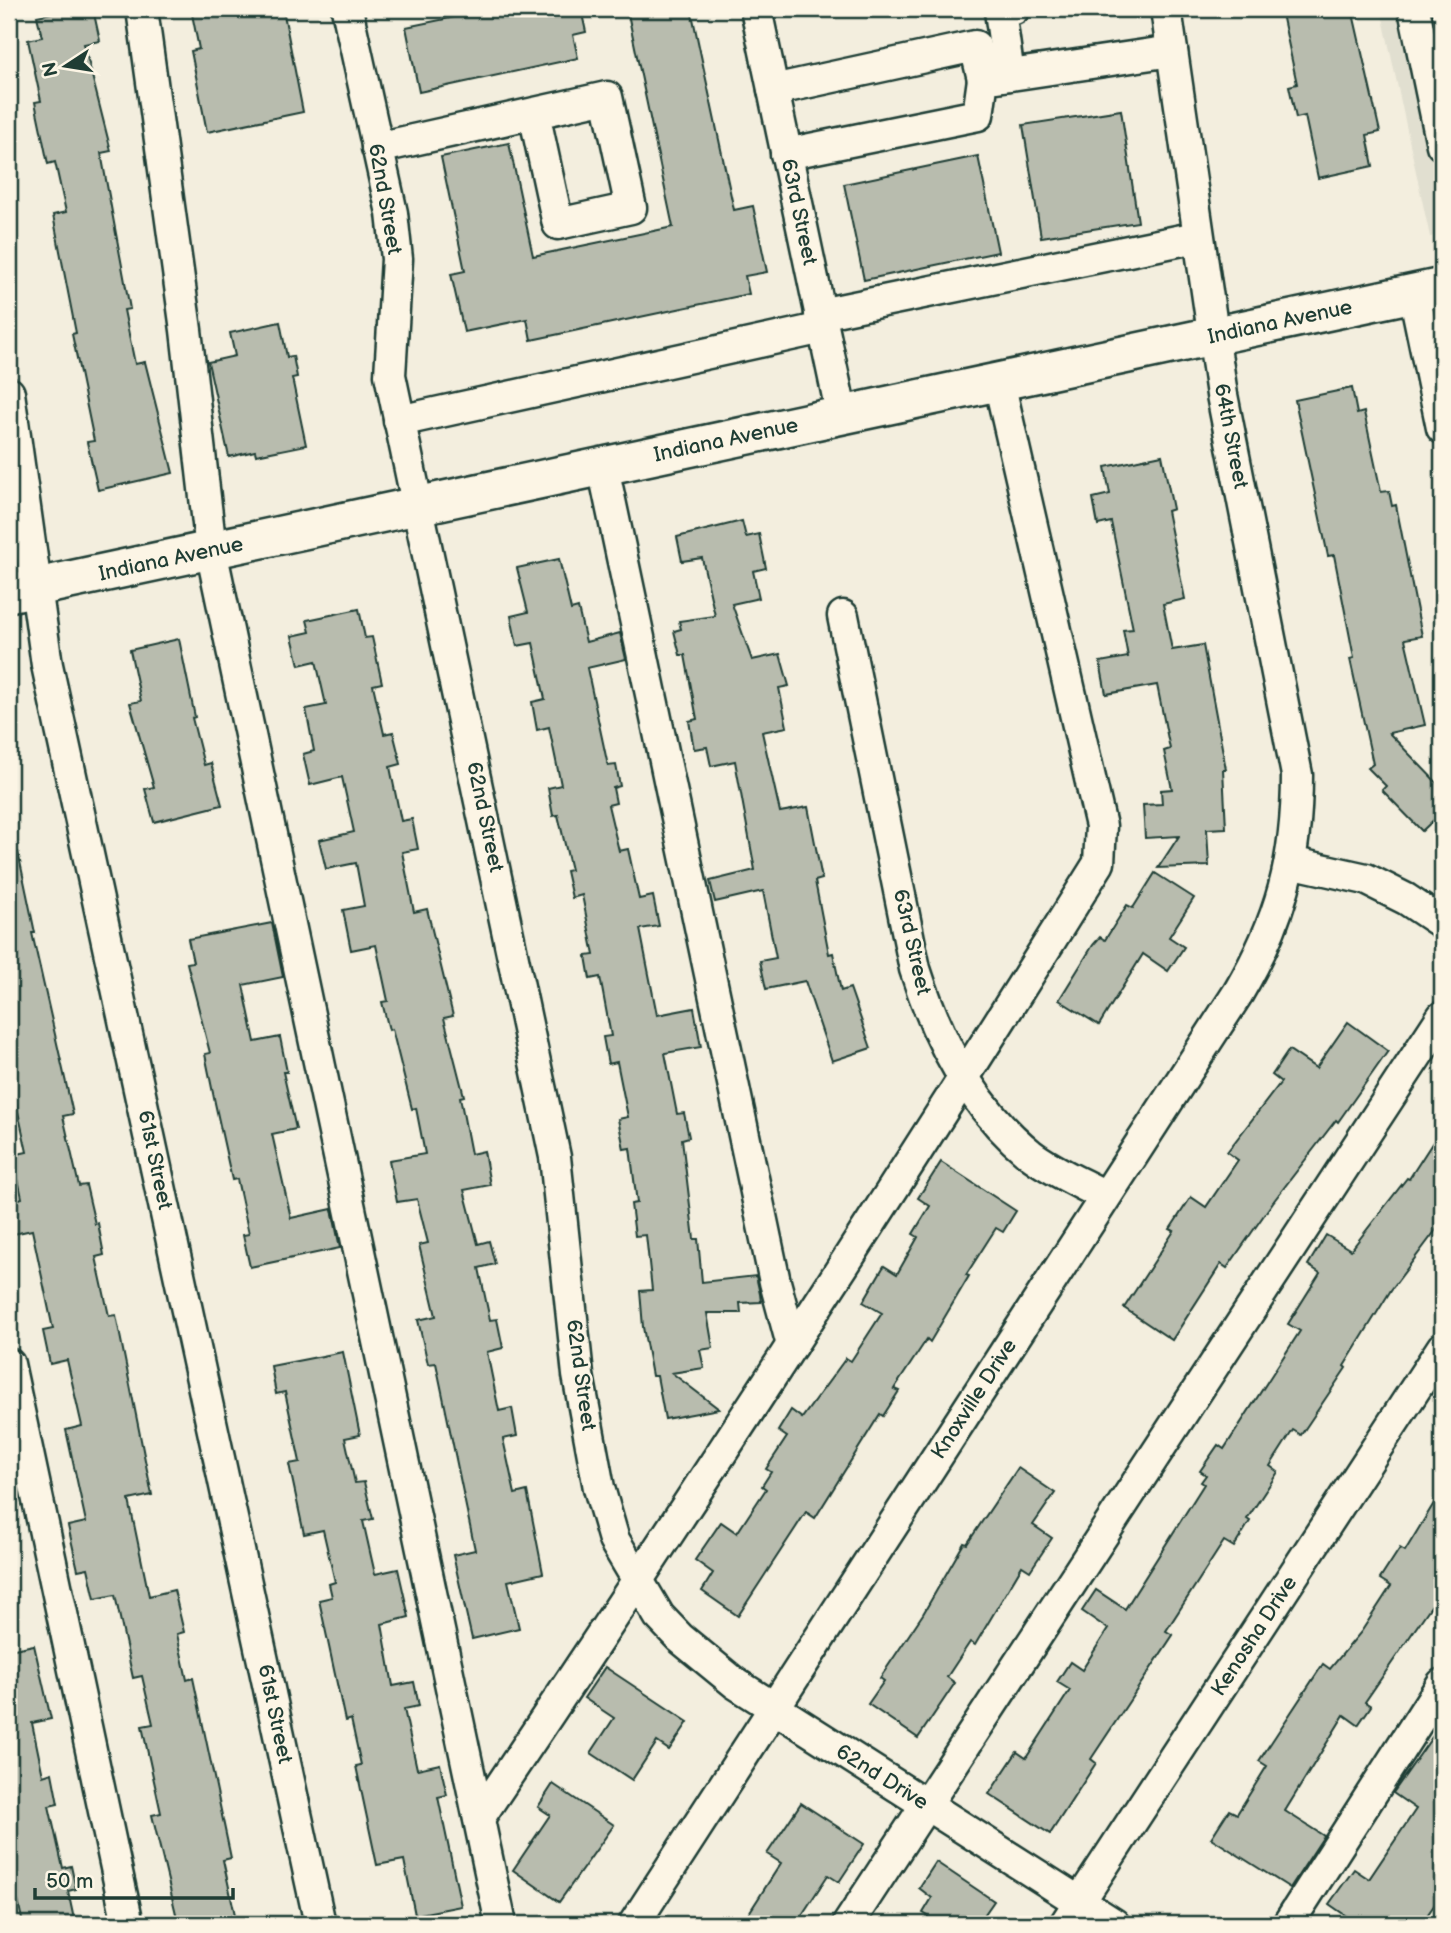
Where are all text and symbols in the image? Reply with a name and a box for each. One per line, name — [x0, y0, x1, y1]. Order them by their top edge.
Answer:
north arrow — [32, 32, 102, 102]
text: N — [38, 60, 64, 79]
street label: 62nd Street — [363, 142, 407, 257]
street label: 63rd Street — [776, 157, 823, 268]
street label: Indiana Avenue — [1205, 294, 1355, 350]
street label: 64th Street — [1209, 381, 1254, 491]
street label: Indiana Avenue — [651, 412, 801, 468]
street label: Indiana Avenue — [96, 531, 246, 587]
street label: 62nd Street — [461, 760, 509, 875]
street label: 63rd Street — [888, 887, 936, 998]
street label: 61st Street — [132, 1108, 178, 1212]
street label: 62nd Street — [561, 1318, 601, 1433]
street label: Knoxville Drive — [926, 1334, 1022, 1464]
street label: Kenosha Drive — [1206, 1571, 1302, 1701]
street label: 61st Street — [252, 1662, 298, 1766]
street label: 62nd Drive — [831, 1739, 933, 1815]
scale bar — [35, 1856, 233, 1900]
text: 50 m — [46, 1869, 93, 1894]

